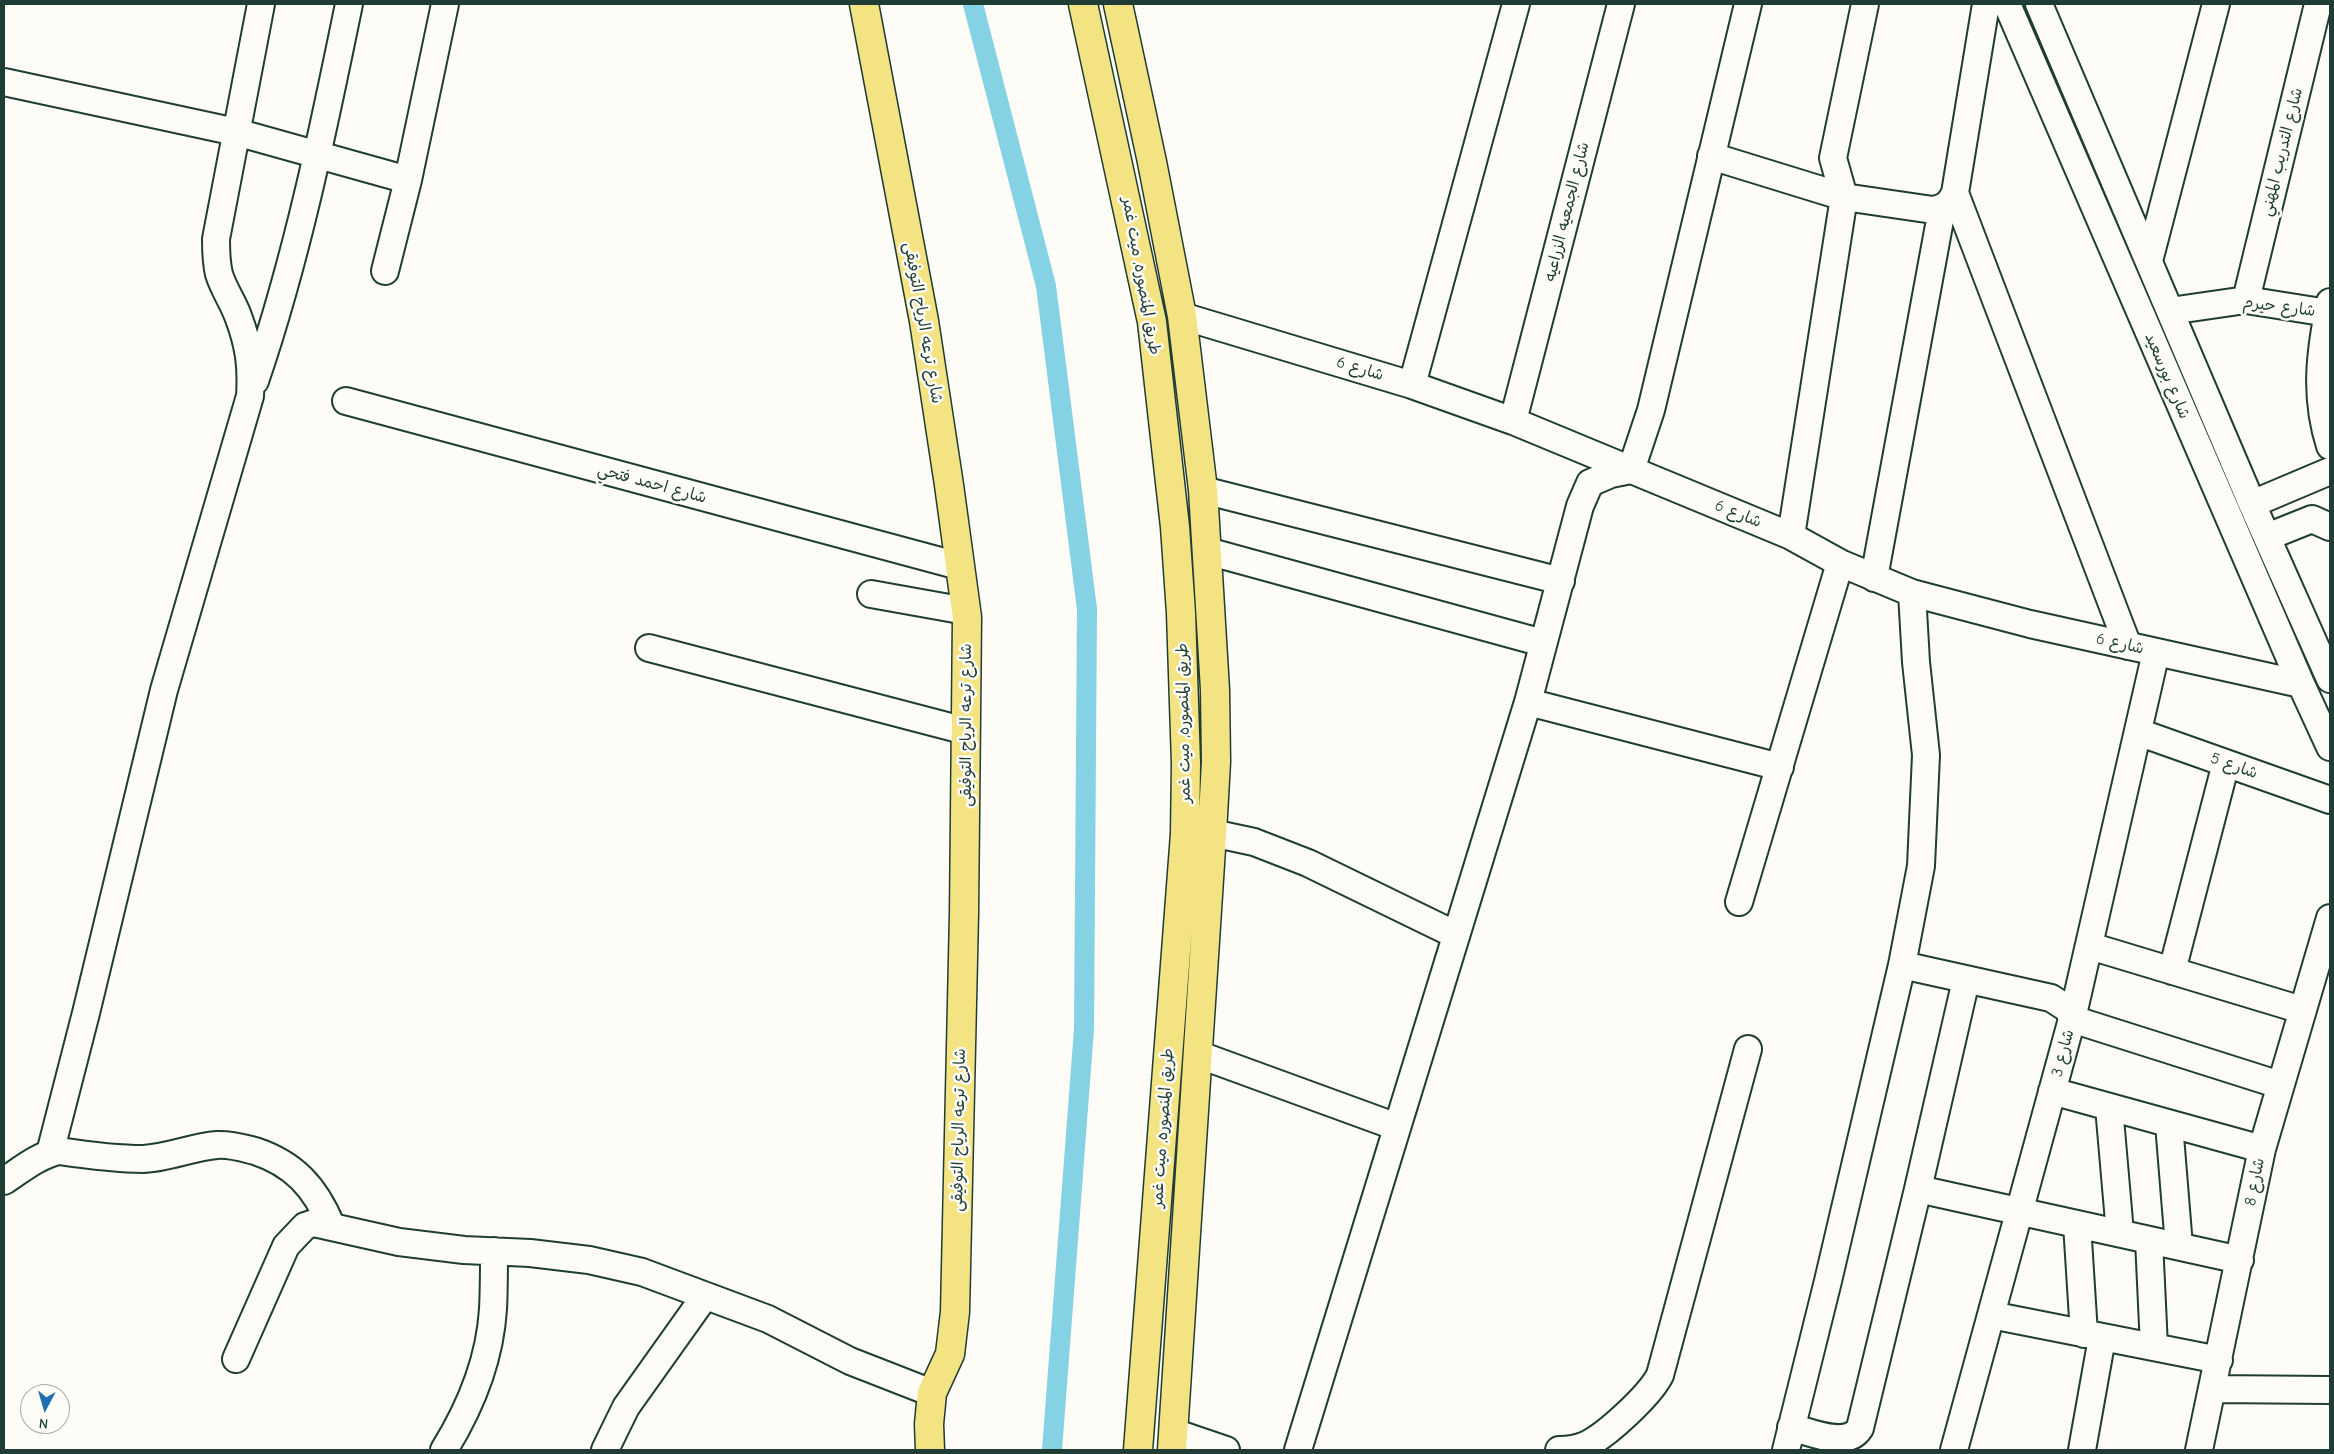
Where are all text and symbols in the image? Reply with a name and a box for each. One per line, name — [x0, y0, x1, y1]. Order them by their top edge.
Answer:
street label: شارع التدريب المهني — [2257, 86, 2307, 218]
street label: شارع الجمعيه الزراعيه — [1540, 140, 1594, 284]
street label: طريق المنصوره, ميت غمر — [1118, 196, 1164, 356]
street label: شارع ترعه الرياح التوفيقى — [899, 241, 947, 405]
street label: شارع حيرم — [2242, 293, 2316, 321]
street label: شارع بورسعيد — [2140, 330, 2194, 422]
street label: شارع 6 — [1334, 353, 1386, 385]
street label: شارع احمد فتحي — [595, 460, 709, 508]
street label: شارع 6 — [1712, 496, 1764, 532]
street label: شارع 6 — [2094, 629, 2146, 659]
street label: شارع ترعه الرياح التوفيقى — [956, 643, 976, 807]
street label: طريق المنصوره, ميت غمر — [1173, 643, 1195, 803]
street label: شارع 5 — [2208, 749, 2260, 783]
street label: شارع 3 — [2048, 1027, 2078, 1079]
street label: شارع ترعه الرياح التوفيقى — [948, 1048, 970, 1212]
street label: طريق المنصوره, ميت غمر — [1148, 1048, 1178, 1208]
street label: شارع 8 — [2241, 1157, 2269, 1207]
north arrow — [20, 1384, 70, 1434]
text: N — [38, 1414, 49, 1432]

